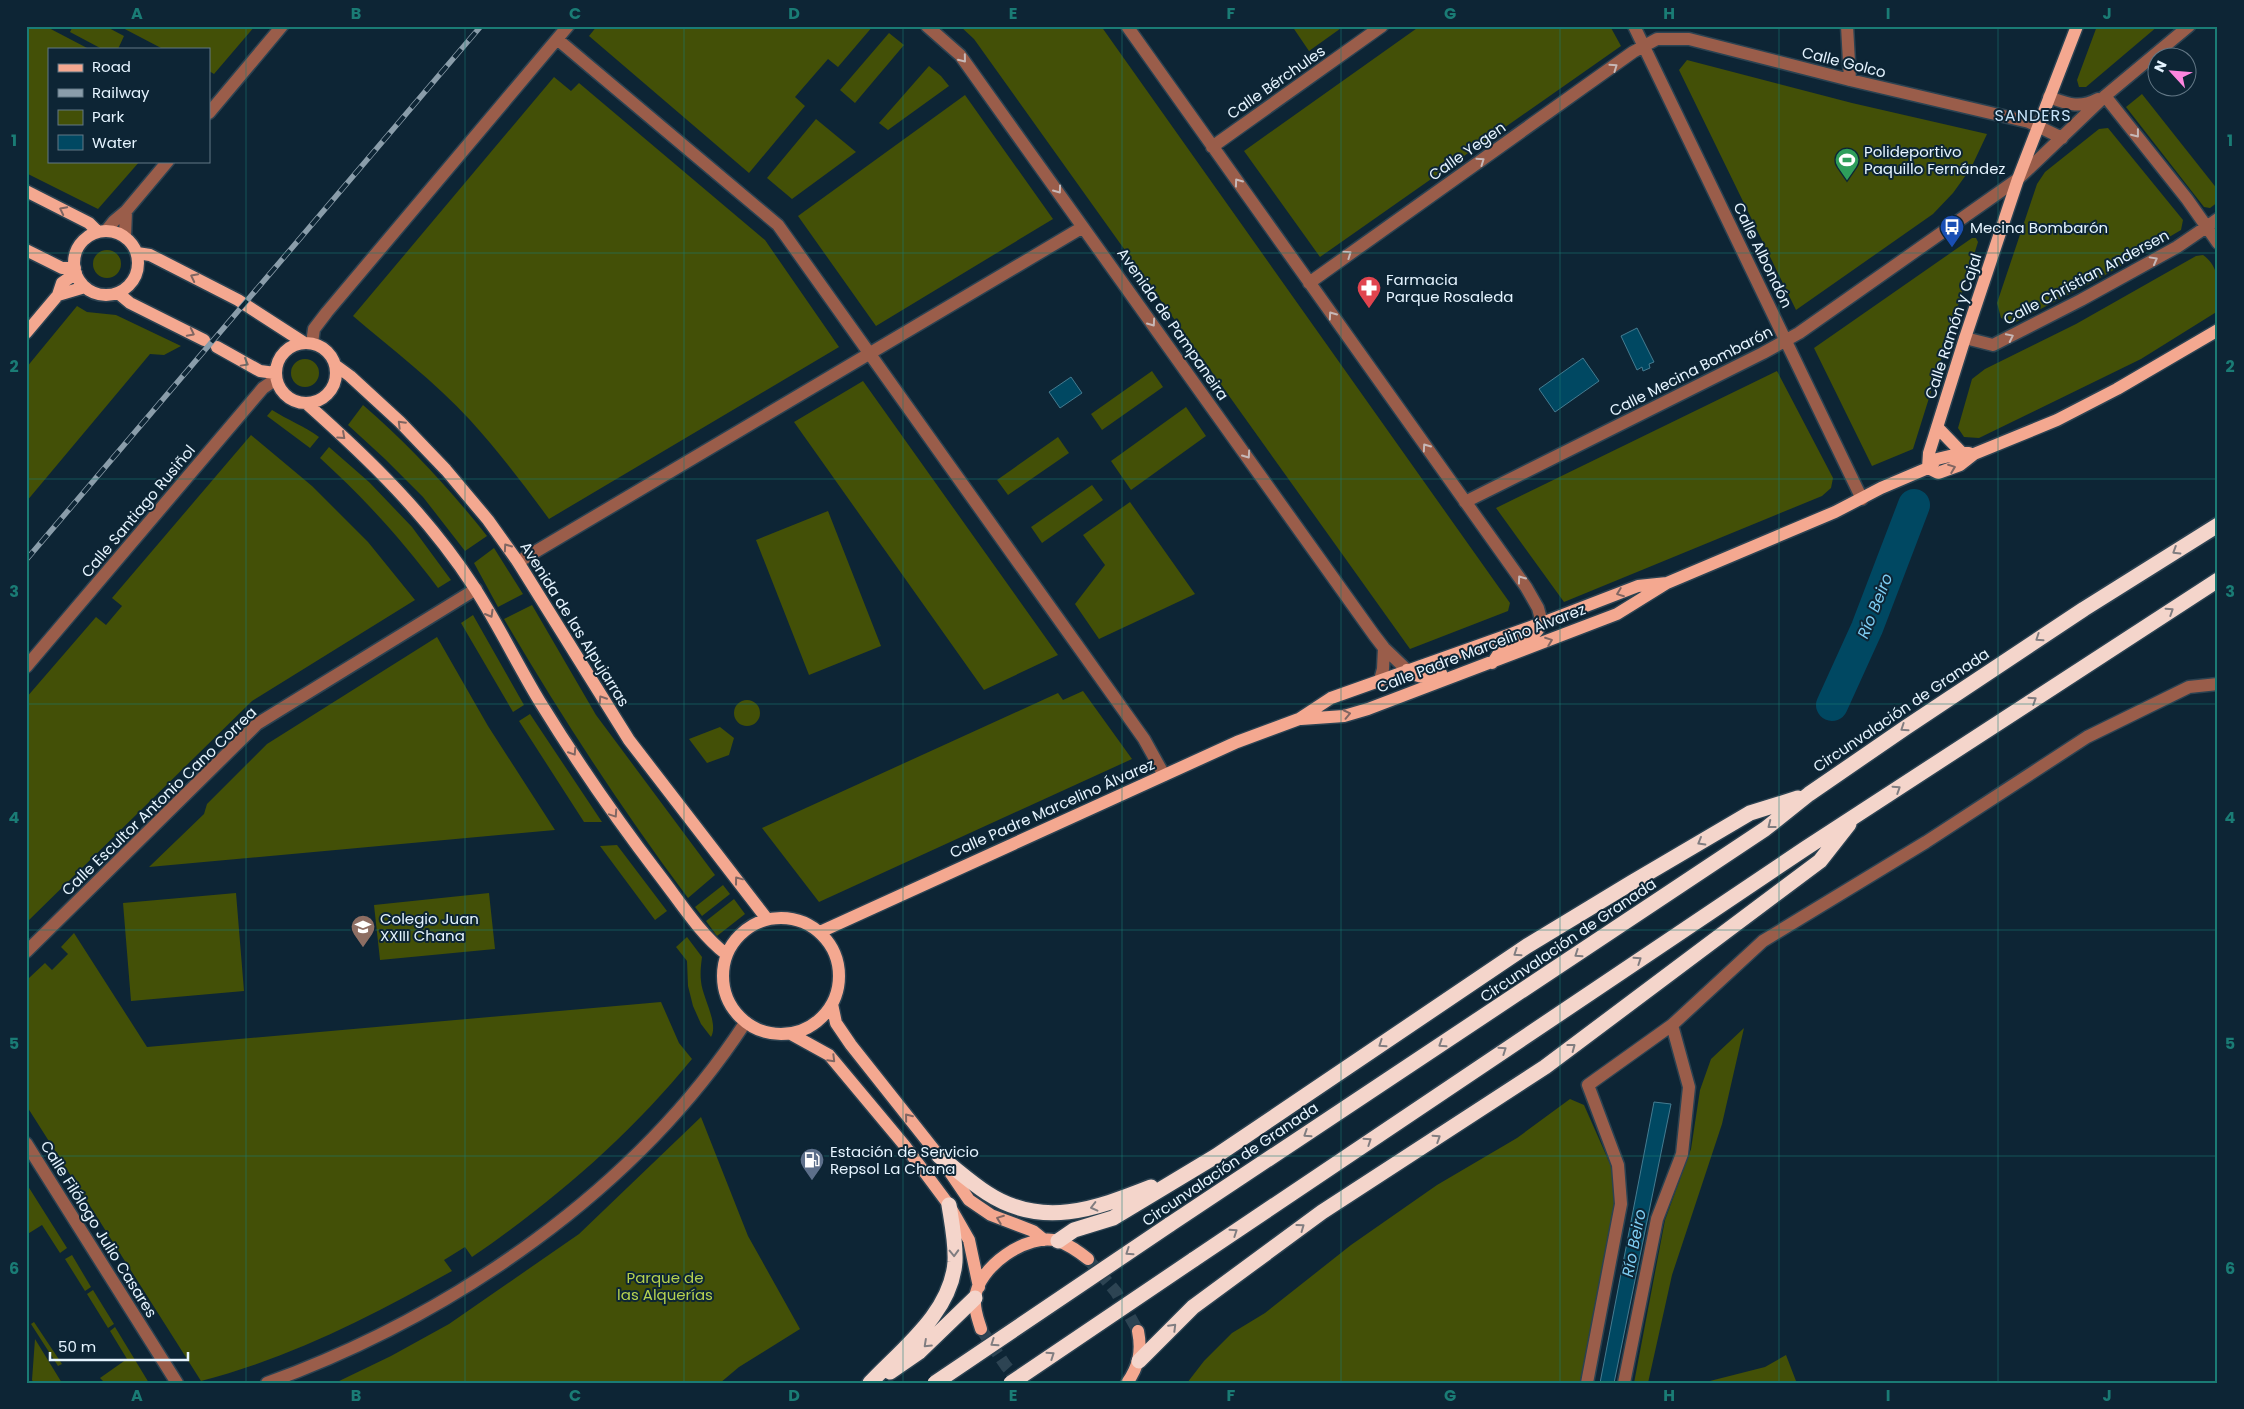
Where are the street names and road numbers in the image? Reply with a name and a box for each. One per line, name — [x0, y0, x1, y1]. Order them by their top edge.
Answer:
street label: Calle Bérchules — [1223, 40, 1330, 124]
street label: Calle Golco — [1800, 41, 1888, 83]
street label: Calle Yegen — [1424, 117, 1510, 185]
street label: Calle Albondón — [1728, 199, 1798, 311]
street label: Calle Christian Andersen — [1999, 224, 2173, 330]
street label: Avenida de Pampaneira — [1112, 244, 1234, 404]
street label: Calle Ramón y Cajal — [1920, 250, 1986, 402]
street label: Calle Mecina Bombarón — [1606, 321, 1776, 421]
street label: Calle Santiago Rusiñol — [76, 440, 200, 582]
street label: Avenida de las Alpujarras — [515, 537, 635, 711]
street label: Calle Padre Marcelino Álvarez — [1374, 598, 1589, 698]
street label: Circunvalación de Granada — [1809, 643, 1993, 777]
street label: Calle Escultor Antonio Cano Correa — [57, 702, 261, 900]
street label: Calle Padre Marcelino Álvarez — [946, 753, 1158, 863]
street label: Circunvalación de Granada — [1476, 873, 1660, 1007]
street label: Circunvalación de Granada — [1138, 1097, 1322, 1231]
street label: Calle Filólogo Julio Casares — [36, 1137, 162, 1322]

